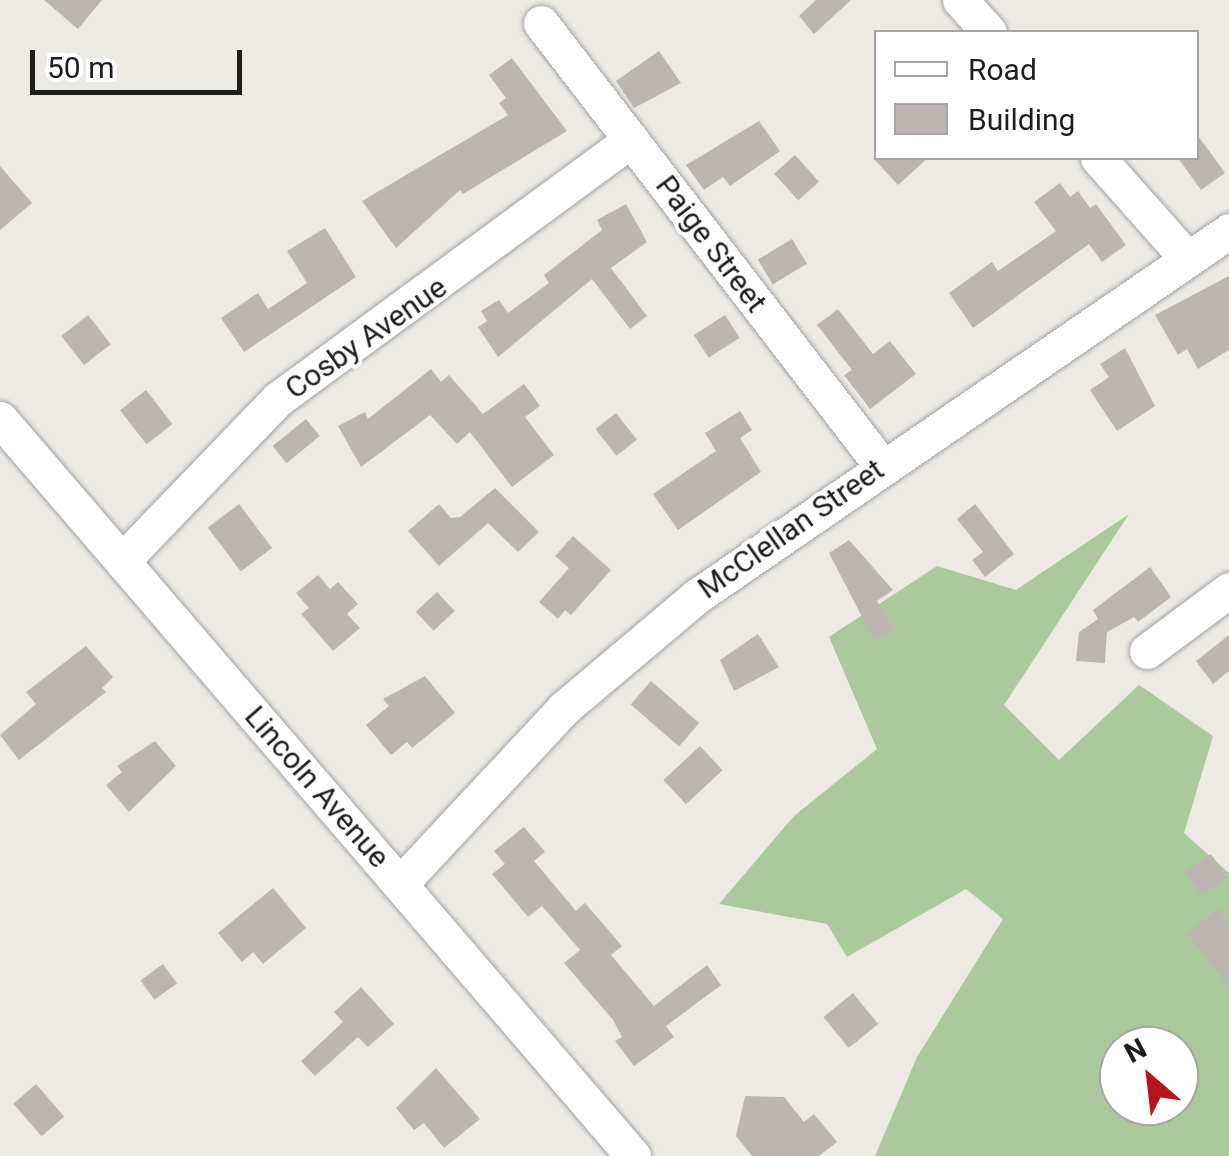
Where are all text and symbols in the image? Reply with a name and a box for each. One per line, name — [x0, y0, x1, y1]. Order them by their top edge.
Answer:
scale bar — [35, 30, 248, 92]
legend — [874, 30, 1199, 160]
text: 50 m — [47, 50, 114, 85]
text: Road — [968, 52, 1037, 87]
text: Building — [968, 102, 1075, 137]
street label: Paige Street — [648, 169, 774, 319]
street label: Cosby Avenue — [278, 269, 454, 407]
street label: McClellan Street — [691, 452, 891, 606]
street label: Lincoln Avenue — [237, 699, 397, 875]
north arrow — [1099, 1026, 1199, 1126]
text: N — [1119, 1032, 1152, 1070]

